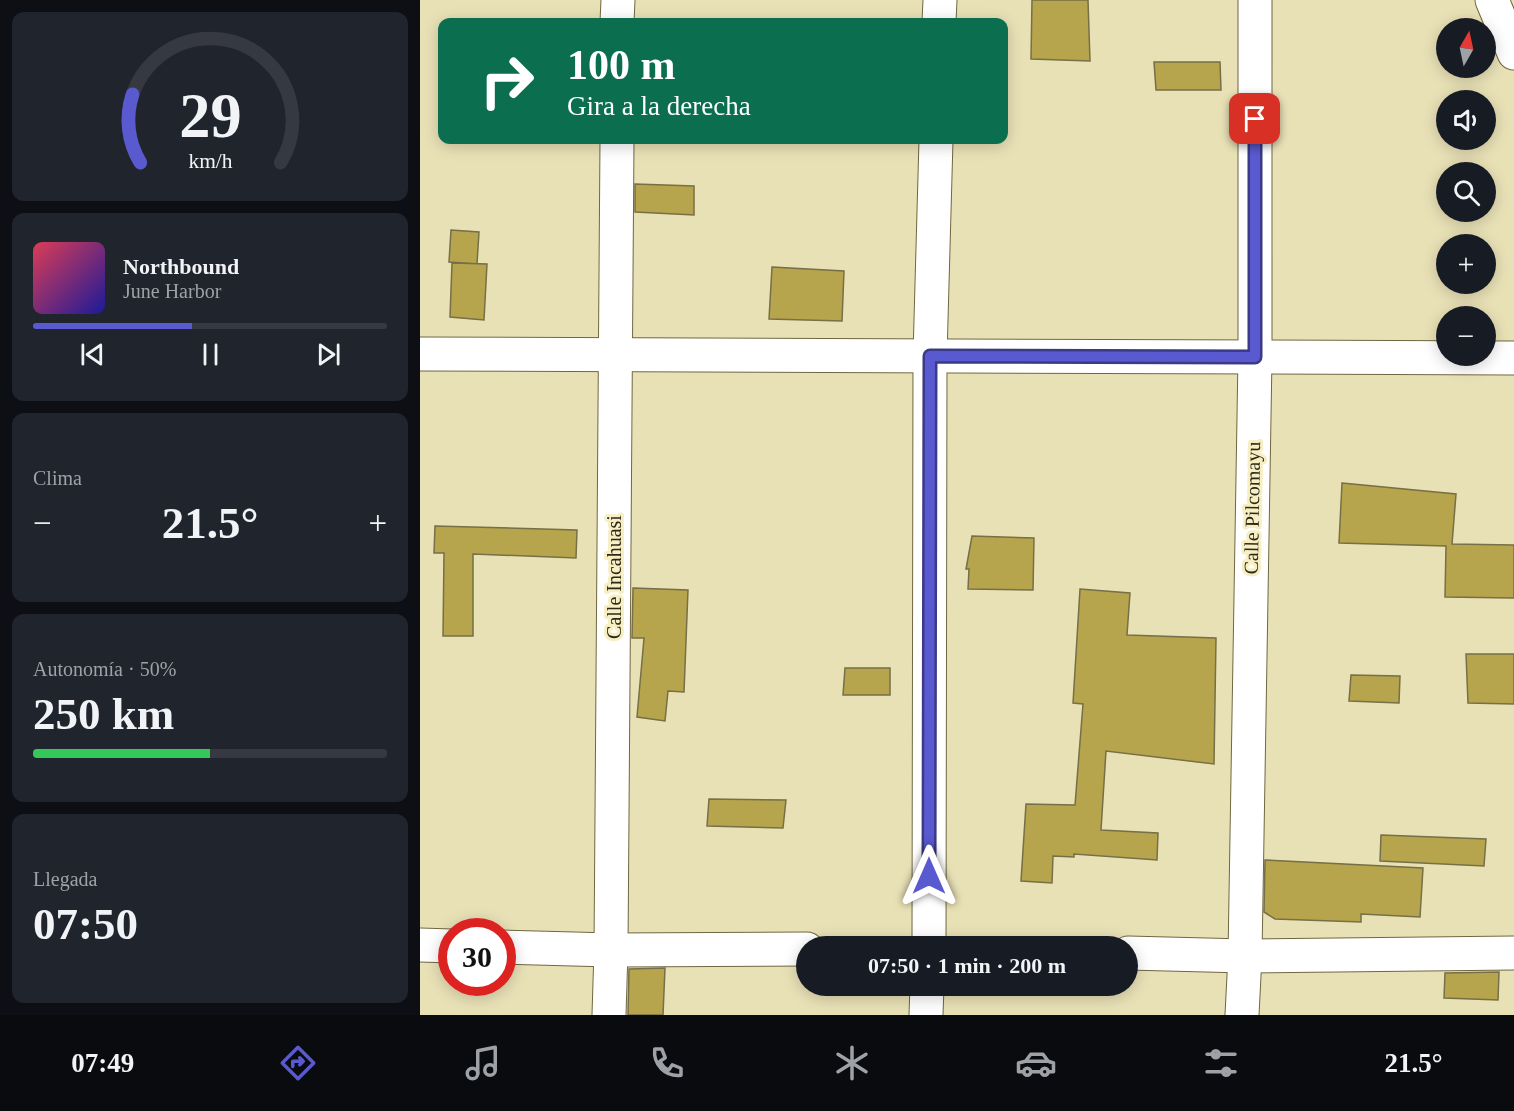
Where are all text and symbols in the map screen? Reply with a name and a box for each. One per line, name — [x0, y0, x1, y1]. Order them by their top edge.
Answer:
north arrow — [1436, 18, 1496, 78]
map controls — [1436, 18, 1496, 366]
icon: right — [468, 42, 546, 120]
text: 100 m — [567, 42, 676, 88]
text: 29 — [179, 81, 241, 150]
button: sound — [1436, 90, 1496, 150]
text: Gira a la derecha — [567, 91, 751, 121]
pin — [1229, 93, 1280, 144]
icon: arrive — [1238, 102, 1271, 135]
text: km/h — [188, 150, 232, 174]
button: search — [1436, 162, 1496, 222]
button: + — [1436, 234, 1496, 294]
text: Northbound — [123, 254, 239, 279]
text: June Harbor — [123, 280, 221, 302]
button: − — [1436, 306, 1496, 366]
icon: previous — [76, 338, 109, 371]
icon: pause — [194, 338, 227, 371]
icon: next — [312, 338, 345, 371]
street label: Calle Pilcomayu — [1240, 441, 1265, 575]
text: Clima — [33, 467, 82, 489]
text: 21.5° — [162, 498, 258, 548]
text: − — [33, 505, 52, 541]
text: + — [368, 505, 387, 541]
street label: Calle Incahuasi — [603, 515, 625, 639]
text: Autonomía · 50% — [33, 658, 176, 680]
text: 250 km — [33, 689, 174, 739]
position arrow — [897, 844, 961, 908]
text: Llegada — [33, 868, 97, 890]
text: 07:50 — [33, 899, 138, 949]
speed limit sign: 30 — [438, 918, 516, 996]
text: 07:50 · 1 min · 200 m — [868, 953, 1066, 978]
icon: directions — [277, 1042, 319, 1084]
icon: music — [462, 1042, 504, 1084]
icon: phone — [646, 1042, 688, 1084]
icon: climate — [831, 1042, 873, 1084]
icon: car — [1015, 1042, 1057, 1084]
icon: filters — [1200, 1042, 1242, 1084]
text: 07:49 — [71, 1048, 134, 1078]
text: 21.5° — [1385, 1048, 1443, 1078]

